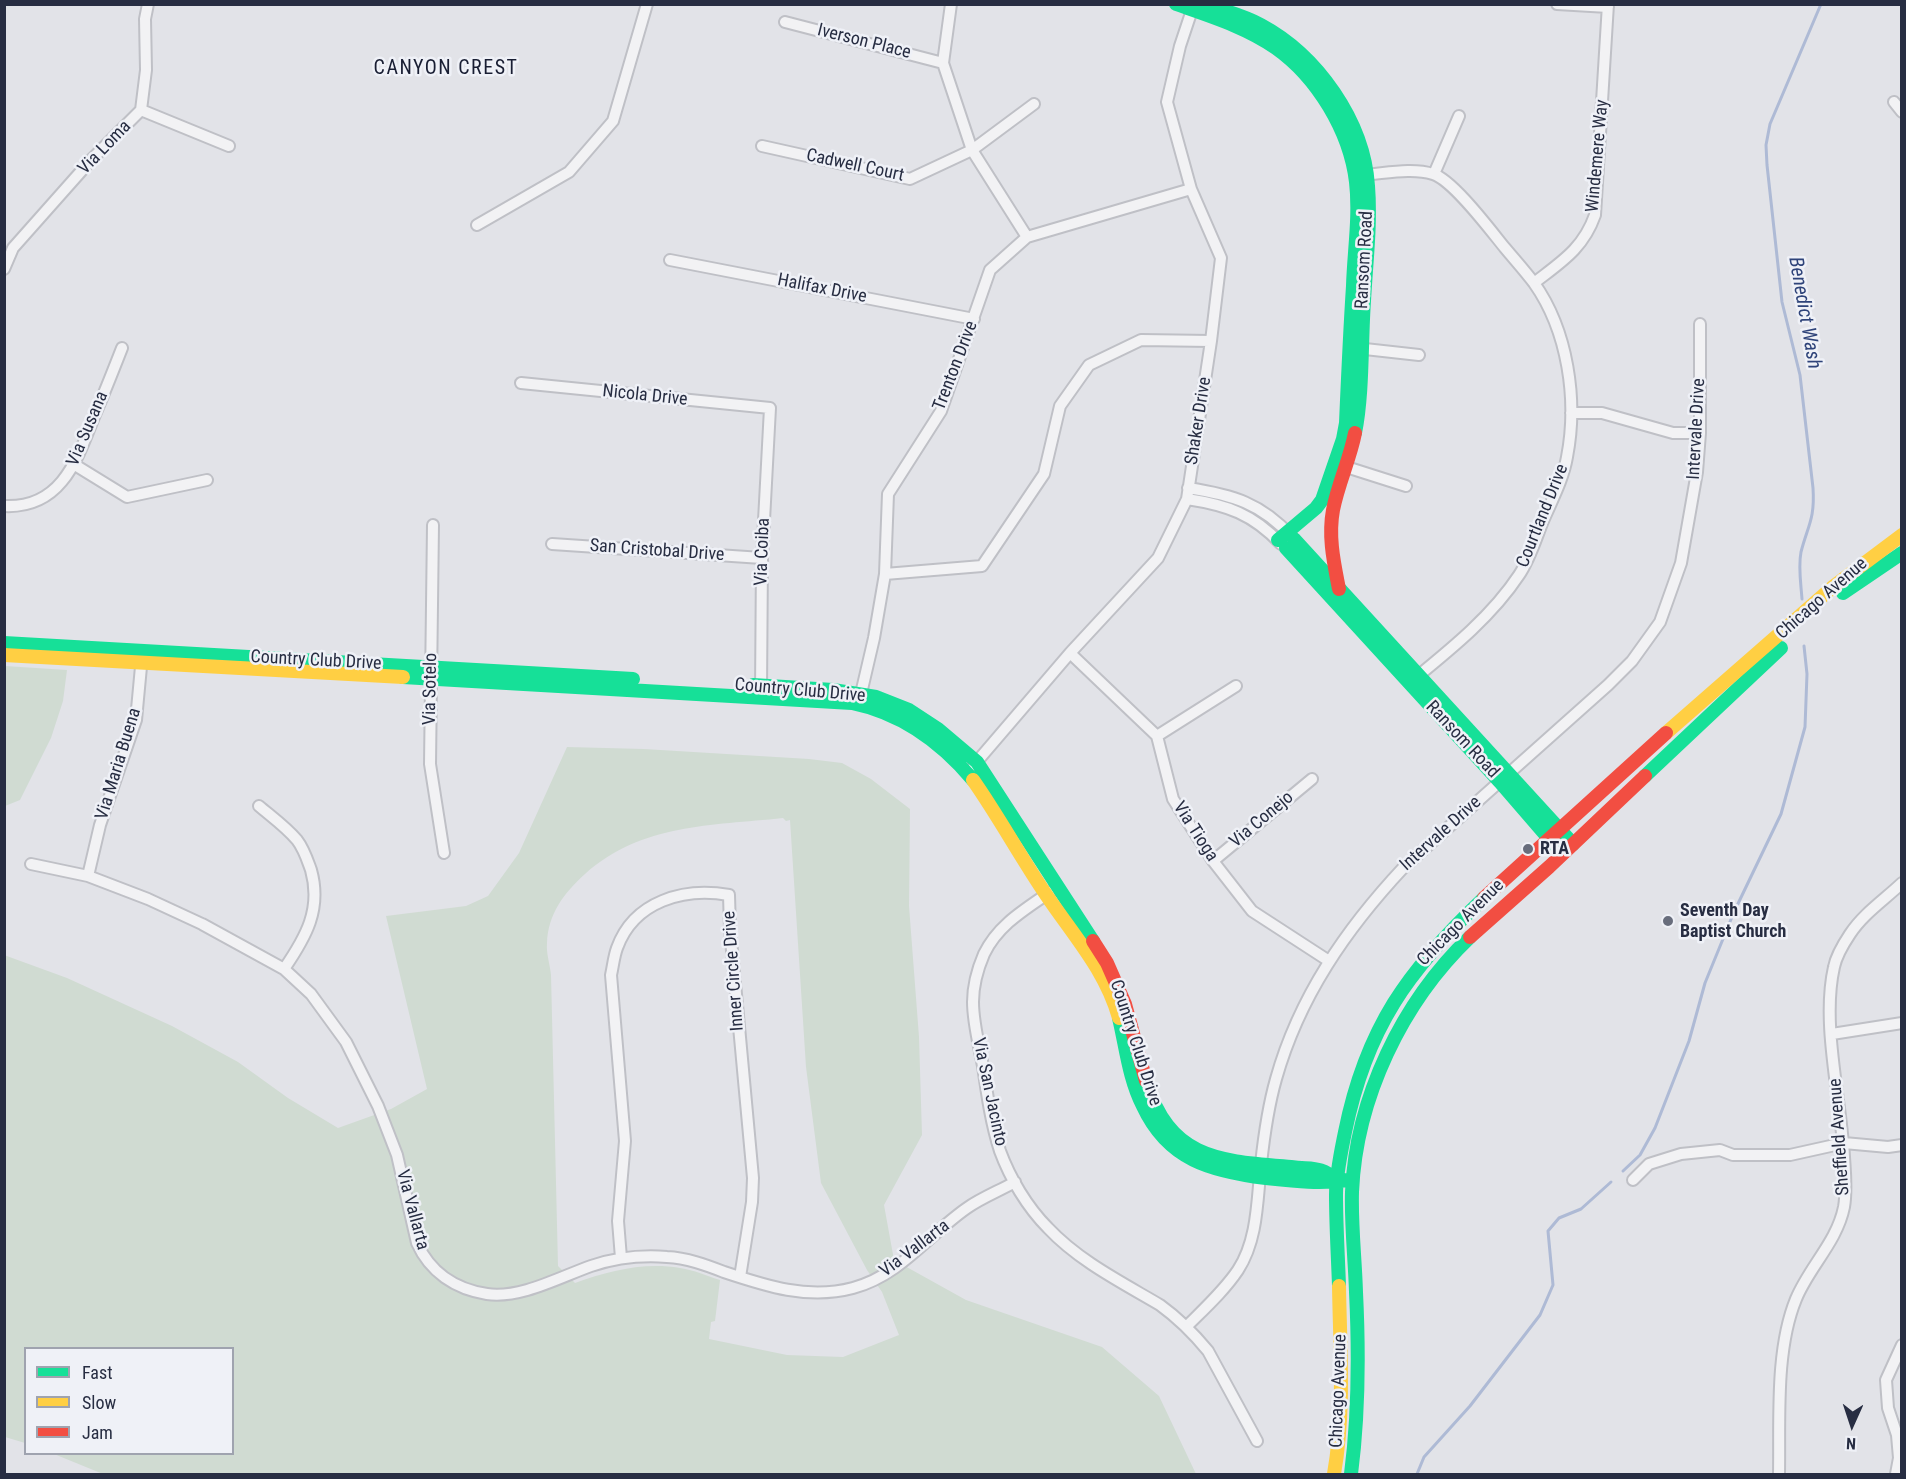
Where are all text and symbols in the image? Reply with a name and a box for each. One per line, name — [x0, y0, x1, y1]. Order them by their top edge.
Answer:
street label: Iverson Place — [815, 20, 913, 64]
district label: CANYON CREST — [374, 57, 518, 81]
street label: Windemere Way — [1582, 99, 1614, 213]
street label: Via Loma — [74, 116, 136, 180]
street label: Cadwell Court — [804, 145, 906, 187]
street label: Ransom Road — [1352, 211, 1378, 309]
water label: Benedict Wash — [1782, 255, 1826, 371]
street label: Halifax Drive — [776, 270, 868, 308]
street label: Trenton Drive — [929, 318, 983, 414]
street label: Shaker Drive — [1181, 376, 1217, 466]
street label: Intervale Drive — [1684, 378, 1710, 480]
street label: Nicola Drive — [601, 381, 689, 411]
street label: Via Susana — [63, 388, 113, 470]
street label: Courtland Drive — [1512, 461, 1574, 571]
street label: Via Coiba — [751, 518, 775, 586]
street label: San Cristobal Drive — [589, 536, 725, 566]
street label: Chicago Avenue — [1772, 554, 1872, 644]
street label: Country Club Drive — [250, 647, 382, 675]
street label: Via Sotelo — [420, 653, 442, 725]
street label: Country Club Drive — [734, 675, 866, 707]
street label: Ransom Road — [1421, 697, 1503, 783]
street label: Via Maria Buena — [92, 705, 146, 823]
street label: Via Conejo — [1226, 787, 1298, 853]
street label: Intervale Drive — [1396, 792, 1486, 876]
street label: Via Tioga — [1168, 798, 1222, 866]
place label: RTA — [1540, 838, 1569, 860]
marker: RTA — [1521, 842, 1535, 856]
street label: Chicago Avenue — [1413, 875, 1509, 971]
place label: Seventh Day Baptist Church — [1680, 900, 1786, 942]
street label: Inner Circle Drive — [719, 910, 749, 1032]
marker: Seventh Day Baptist Church — [1661, 914, 1675, 928]
street label: Country Club Drive — [1104, 977, 1166, 1109]
street label: Via San Jacinto — [967, 1036, 1011, 1148]
street label: Sheffield Avenue — [1825, 1078, 1855, 1196]
street label: Via Vallarta — [391, 1168, 433, 1252]
street label: Via Vallarta — [876, 1216, 954, 1282]
street label: Chicago Avenue — [1326, 1334, 1352, 1448]
legend — [24, 1347, 234, 1455]
text: Fast — [82, 1362, 113, 1383]
text: Slow — [82, 1392, 116, 1413]
north arrow — [1822, 1395, 1882, 1455]
text: Jam — [82, 1422, 113, 1443]
text: N — [1846, 1434, 1856, 1453]

